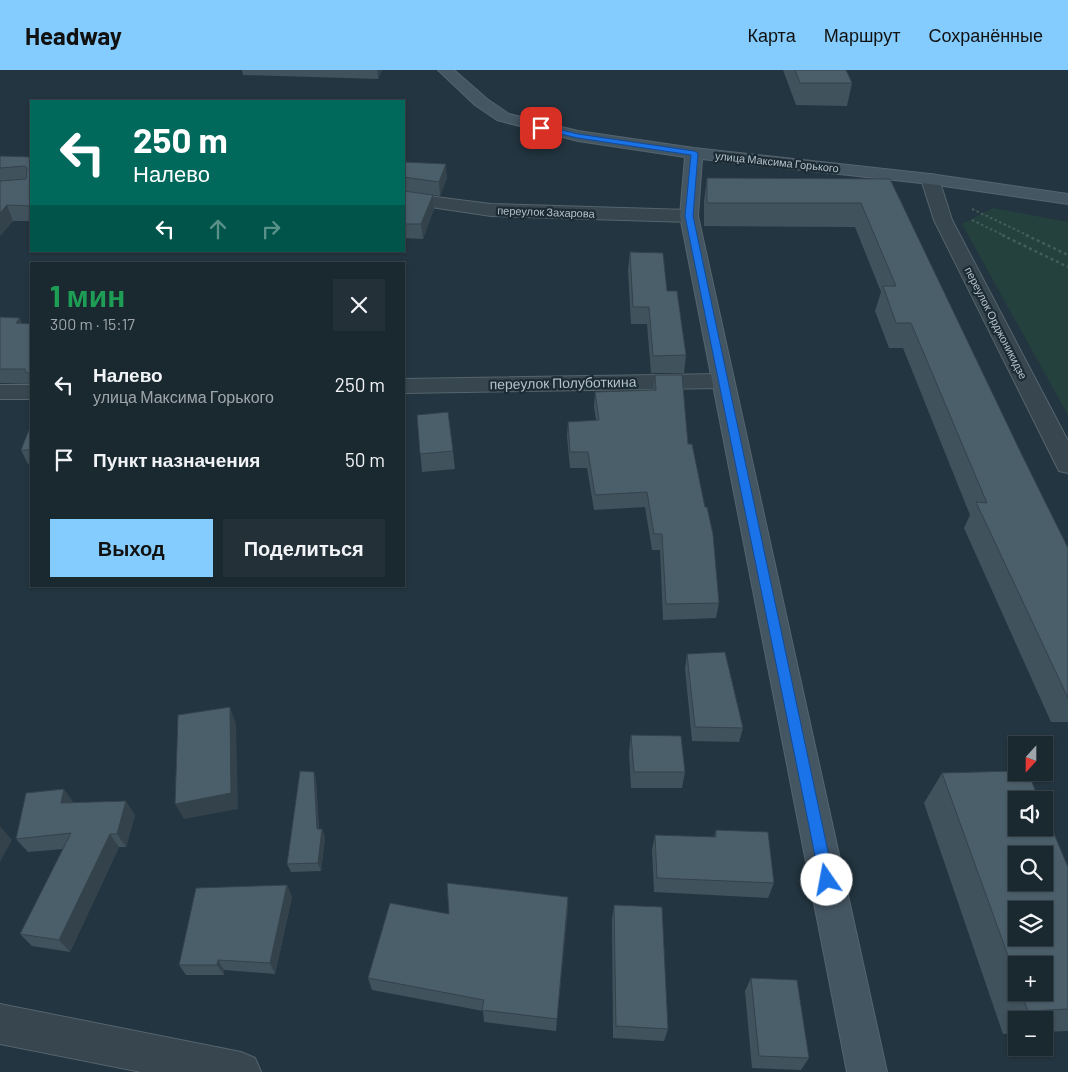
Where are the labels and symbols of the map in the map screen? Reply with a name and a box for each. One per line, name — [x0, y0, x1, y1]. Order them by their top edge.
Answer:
pin — [520, 107, 562, 149]
street label: улица Максима Горького — [714, 149, 840, 174]
street label: переулок Захарова — [497, 203, 596, 220]
street label: переулок Орджоникидзе — [962, 265, 1030, 381]
street label: переулок Полуботкина — [489, 373, 637, 392]
north arrow — [1008, 736, 1052, 781]
position arrow — [800, 853, 852, 905]

